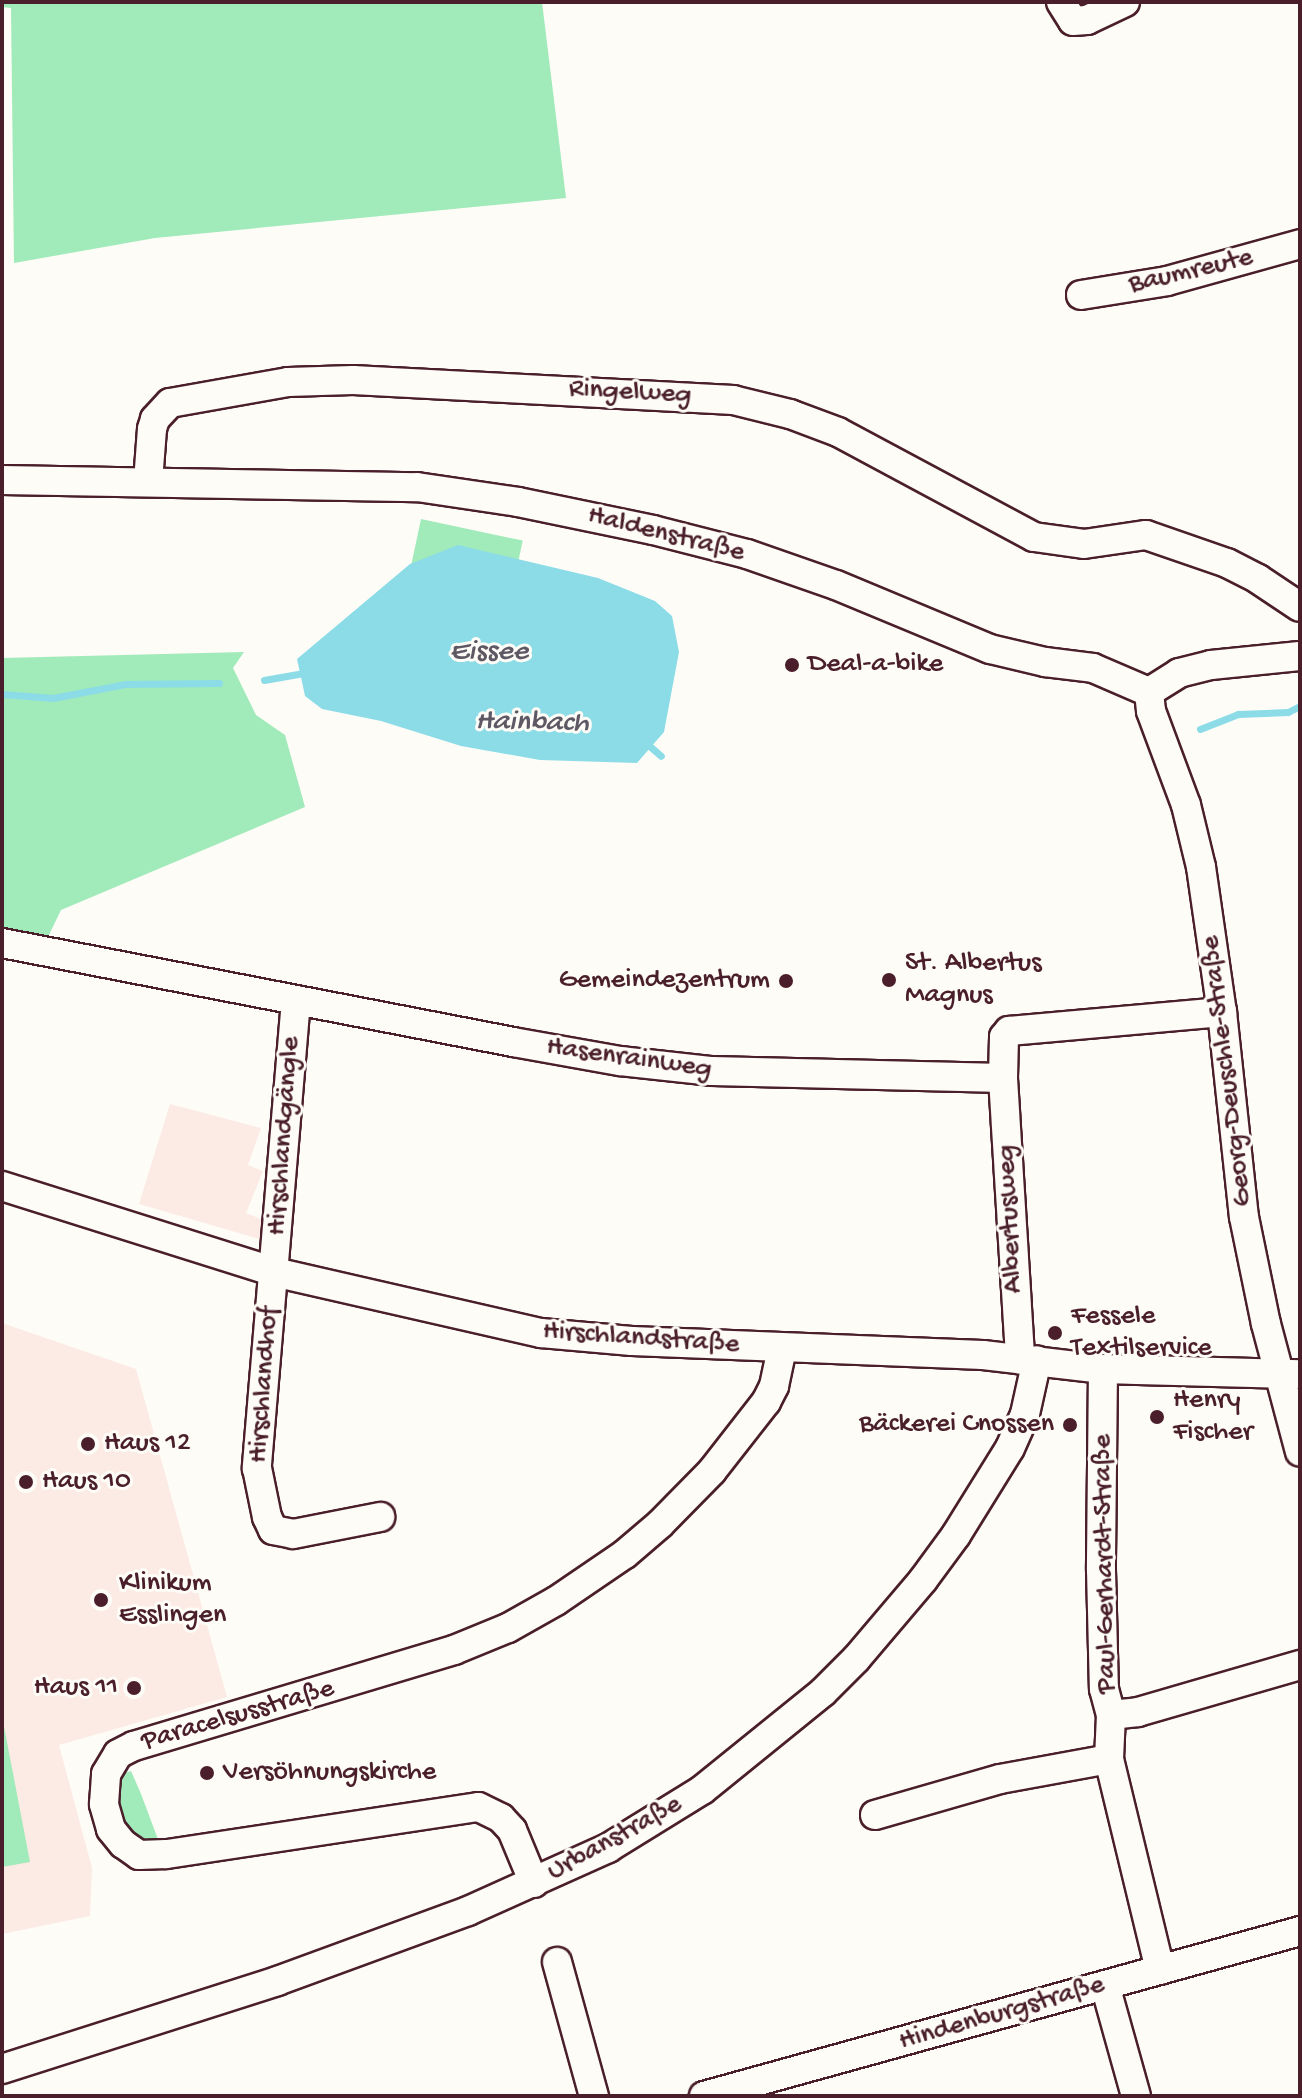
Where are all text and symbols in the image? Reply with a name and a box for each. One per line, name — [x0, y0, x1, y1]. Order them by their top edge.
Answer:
street label: Baumreute — [1126, 241, 1256, 303]
street label: Ringelweg — [568, 373, 692, 413]
street label: Haldenstraße — [584, 499, 748, 571]
water label: Eissee — [450, 635, 528, 671]
place label: Deal-a-bike — [808, 648, 943, 682]
marker: Deal-a-bike — [783, 656, 801, 674]
water label: Hainbach — [475, 705, 589, 743]
street label: Georg-Deuschle-Straße — [1195, 934, 1261, 1208]
place label: St. Albertus Magnus — [905, 947, 1042, 1013]
place label: Gemeindezentrum — [559, 964, 770, 998]
marker: St. Albertus Magnus — [880, 971, 898, 989]
marker: Gemeindezentrum — [777, 972, 795, 990]
street label: Hasenrainweg — [544, 1031, 714, 1087]
street label: Hirschlandgängle — [261, 1035, 309, 1237]
street label: Albertusweg — [990, 1144, 1032, 1294]
place label: Fessele Textilservice — [1071, 1300, 1212, 1366]
street label: Hirschlandhof — [243, 1306, 287, 1464]
street label: Hirschlandstraße — [542, 1315, 740, 1363]
marker: Fessele Textilservice — [1046, 1324, 1064, 1342]
place label: Henry Fischer — [1173, 1384, 1253, 1450]
place label: Bäckerei Cnossen — [859, 1408, 1054, 1442]
marker: Henry Fischer — [1148, 1408, 1166, 1426]
marker: Bäckerei Cnossen — [1061, 1416, 1079, 1434]
place label: Haus 12 — [104, 1427, 191, 1461]
street label: Paul-Gerhardt-Straße — [1087, 1434, 1125, 1694]
marker: Haus 12 — [79, 1435, 97, 1453]
place label: Haus 10 — [42, 1465, 131, 1499]
marker: Haus 10 — [17, 1473, 35, 1491]
place label: Klinikum Esslingen — [119, 1567, 226, 1633]
marker: Klinikum Esslingen — [90, 1589, 112, 1611]
place label: Haus 11 — [34, 1671, 118, 1705]
street label: Paracelsusstraße — [138, 1672, 338, 1760]
marker: Haus 11 — [125, 1679, 143, 1697]
place label: Versöhnungskirche — [223, 1756, 436, 1790]
marker: Versöhnungskirche — [198, 1764, 216, 1782]
street label: Urbanstraße — [542, 1788, 688, 1890]
street label: Hindenburgstraße — [896, 1969, 1108, 2059]

